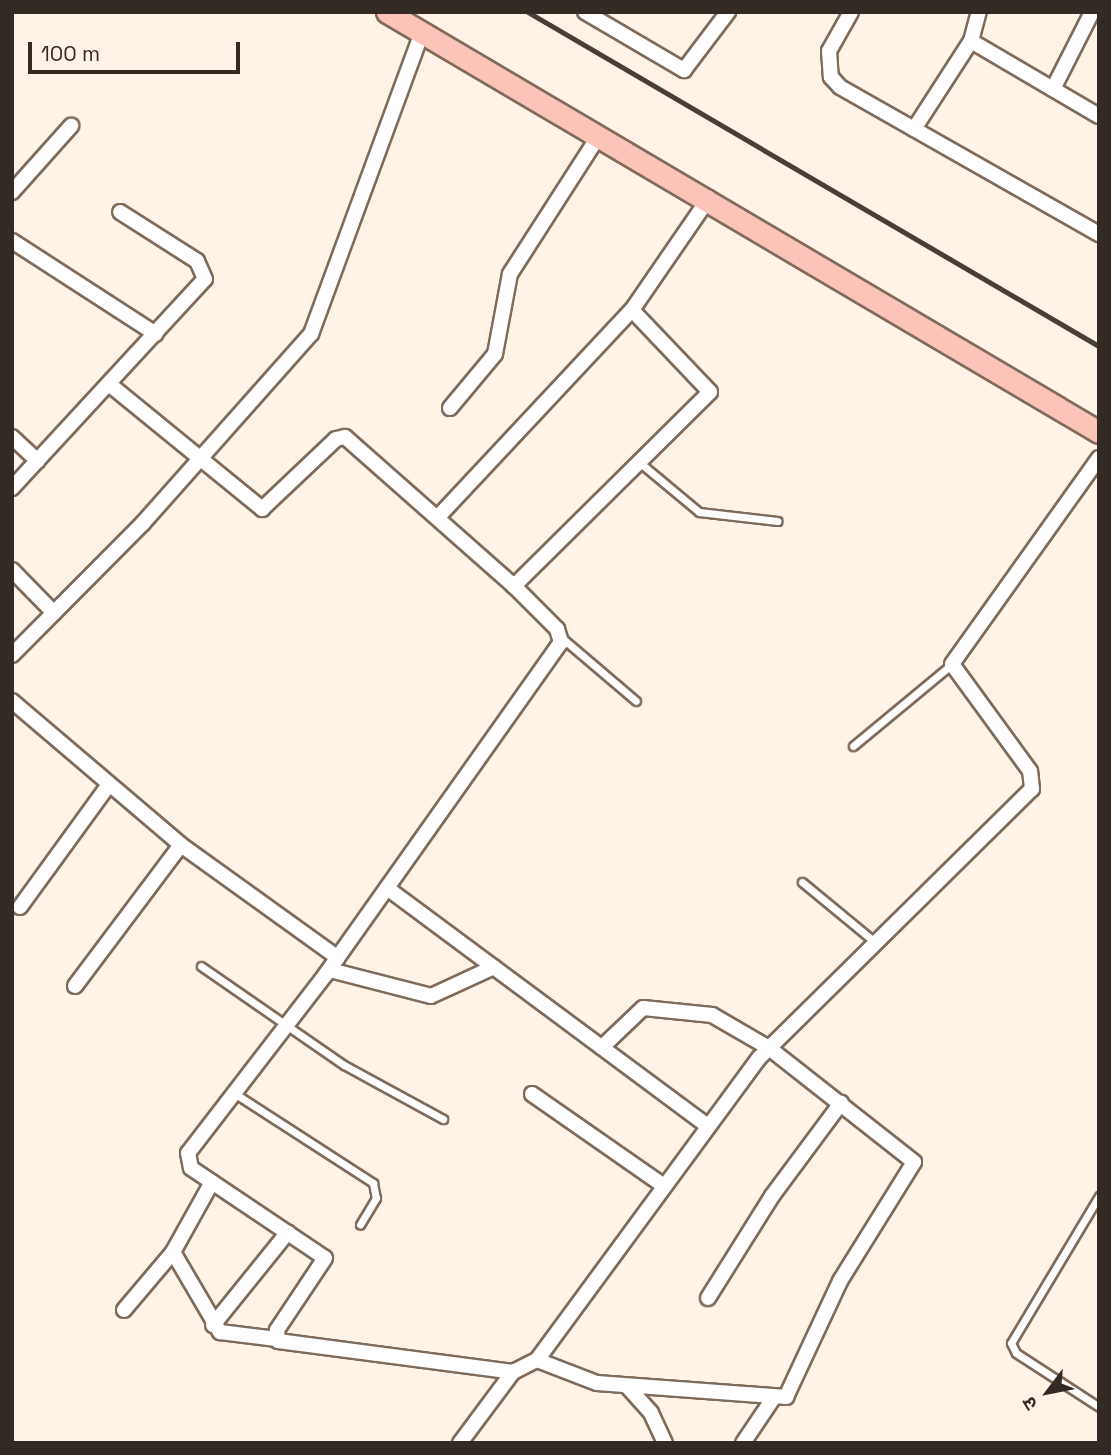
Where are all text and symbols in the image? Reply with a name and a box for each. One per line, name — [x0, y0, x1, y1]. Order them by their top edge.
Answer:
scale bar — [32, 28, 243, 72]
text: 100 m — [41, 40, 100, 67]
north arrow — [1013, 1357, 1083, 1427]
text: उ — [1016, 1392, 1043, 1415]

